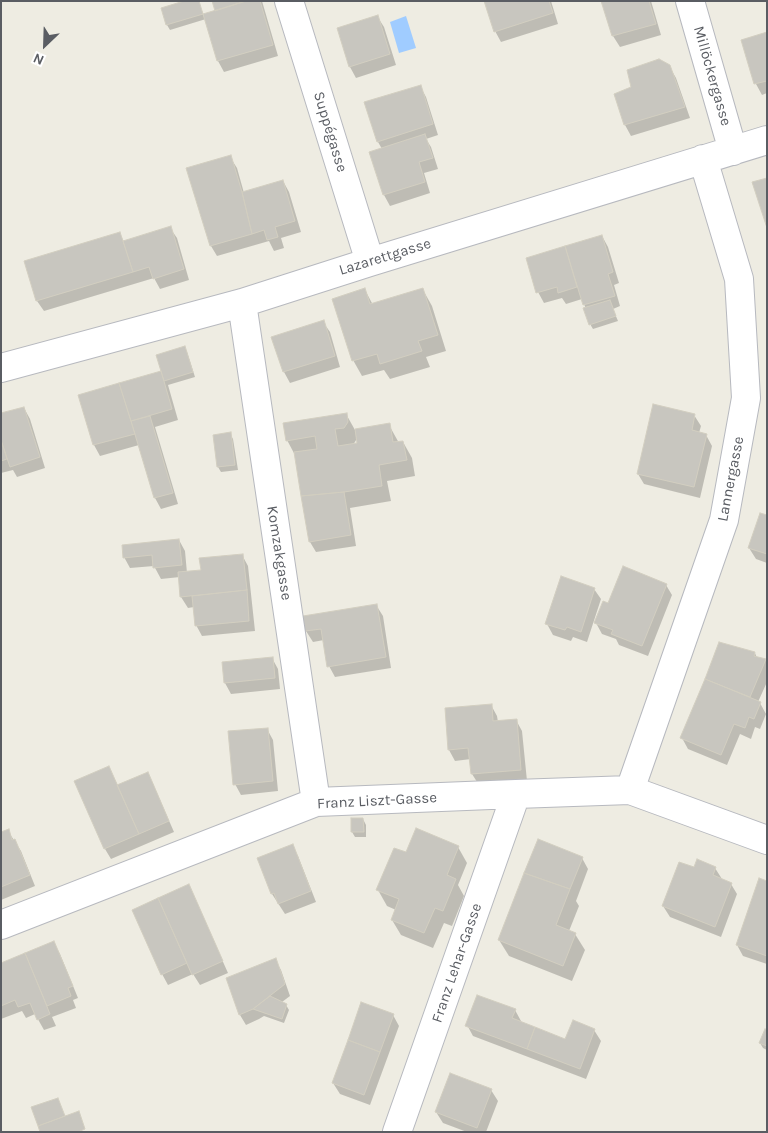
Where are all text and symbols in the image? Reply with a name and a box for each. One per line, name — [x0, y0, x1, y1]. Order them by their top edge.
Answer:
north arrow — [20, 20, 70, 70]
street label: Millöckergasse — [689, 24, 735, 128]
text: N — [31, 49, 47, 69]
street label: Suppégasse — [309, 89, 351, 175]
street label: Lazarettgasse — [337, 234, 433, 280]
street label: Lannergasse — [714, 435, 748, 523]
street label: Komzakgasse — [263, 504, 295, 602]
street label: Franz Liszt-Gasse — [317, 789, 437, 813]
street label: Franz Lehar-Gasse — [428, 901, 486, 1025]

